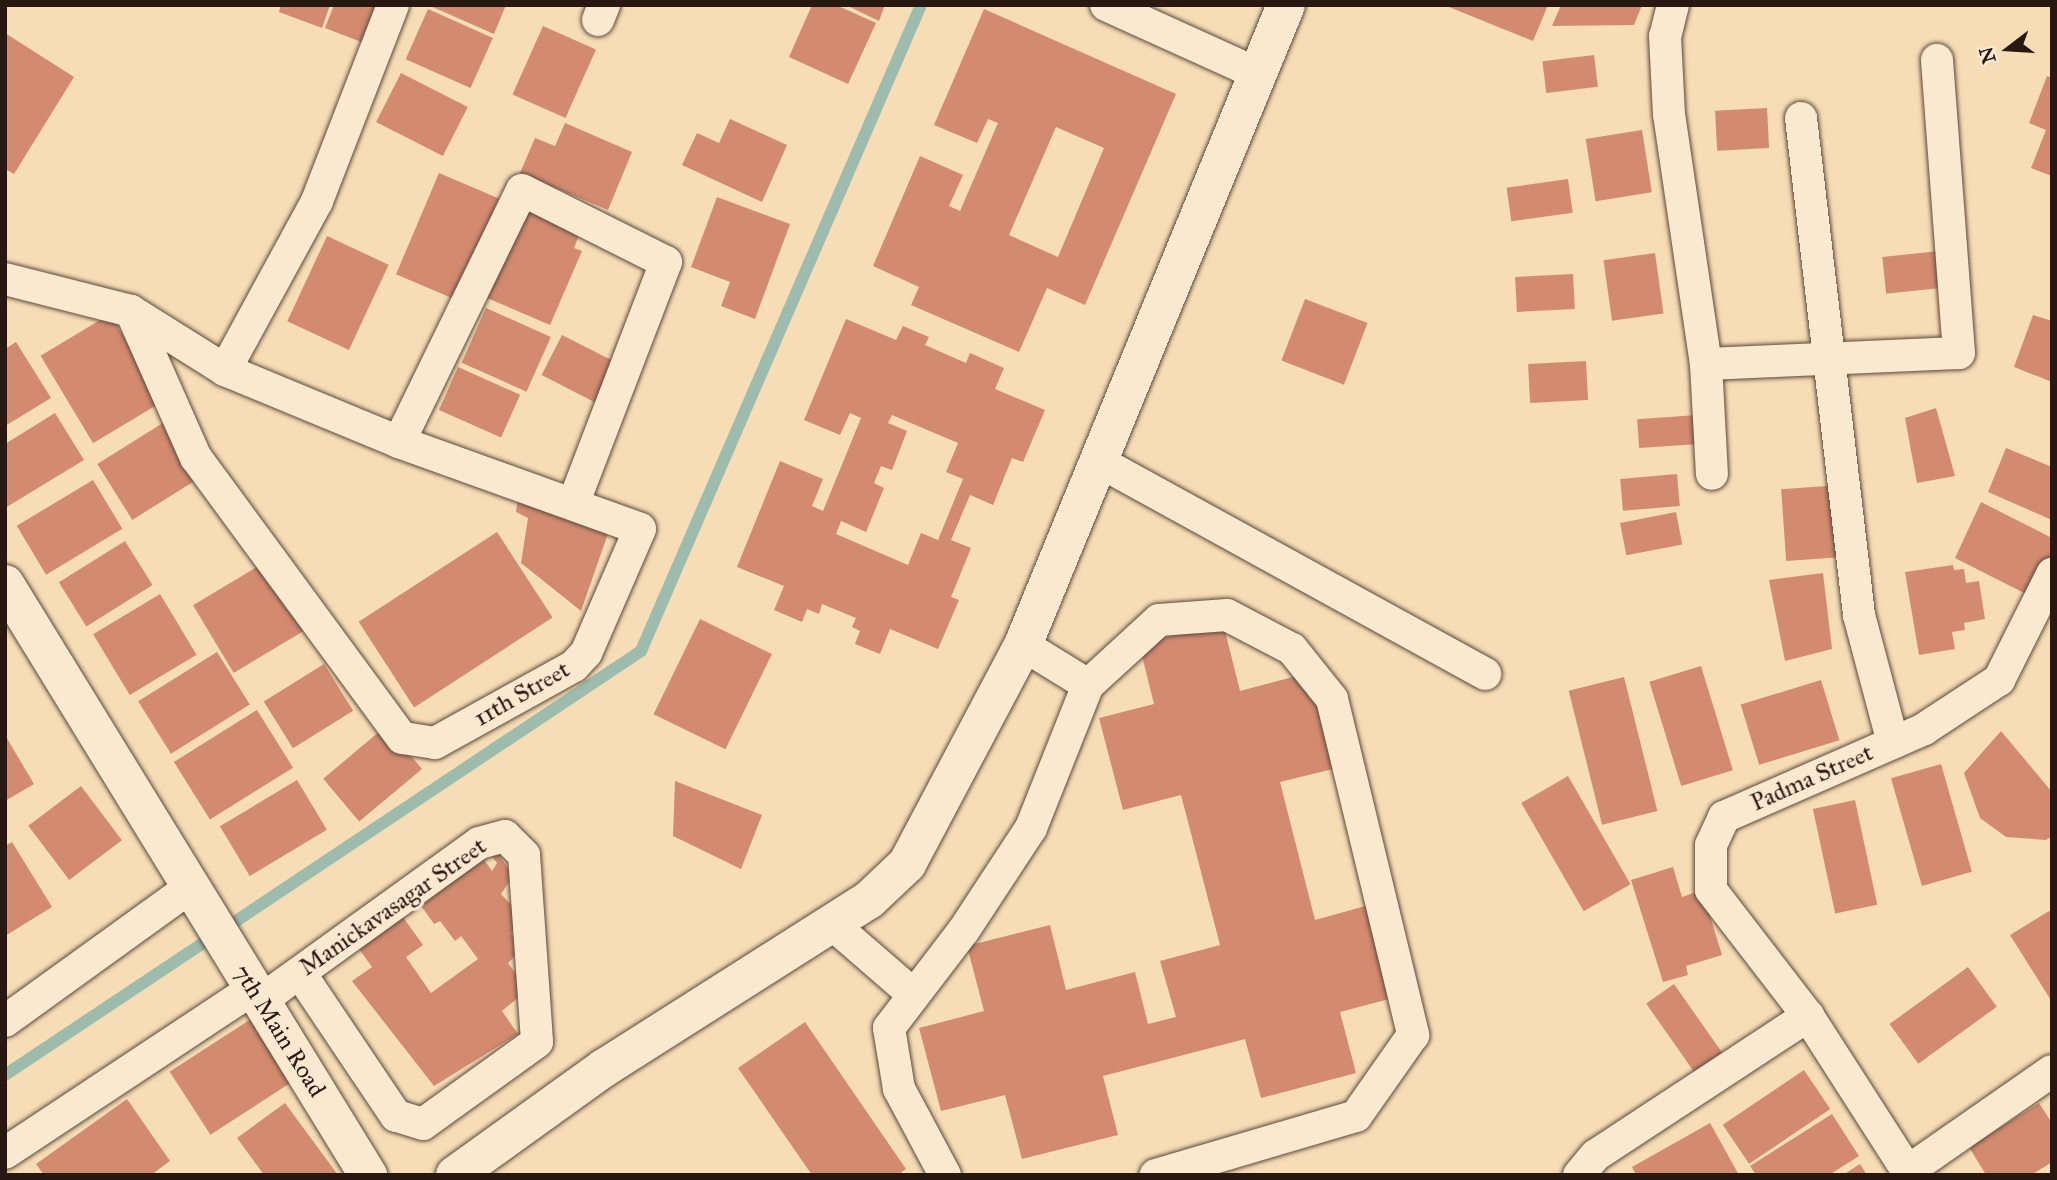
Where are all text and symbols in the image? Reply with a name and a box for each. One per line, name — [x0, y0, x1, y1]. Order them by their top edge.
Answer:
north arrow — [1973, 14, 2043, 84]
text: N — [1974, 44, 2001, 66]
street label: 11th Street — [469, 655, 575, 733]
street label: Padma Street — [1746, 738, 1878, 818]
street label: Manickavasagar Street — [294, 832, 492, 982]
street label: 7th Main Road — [227, 960, 331, 1102]

